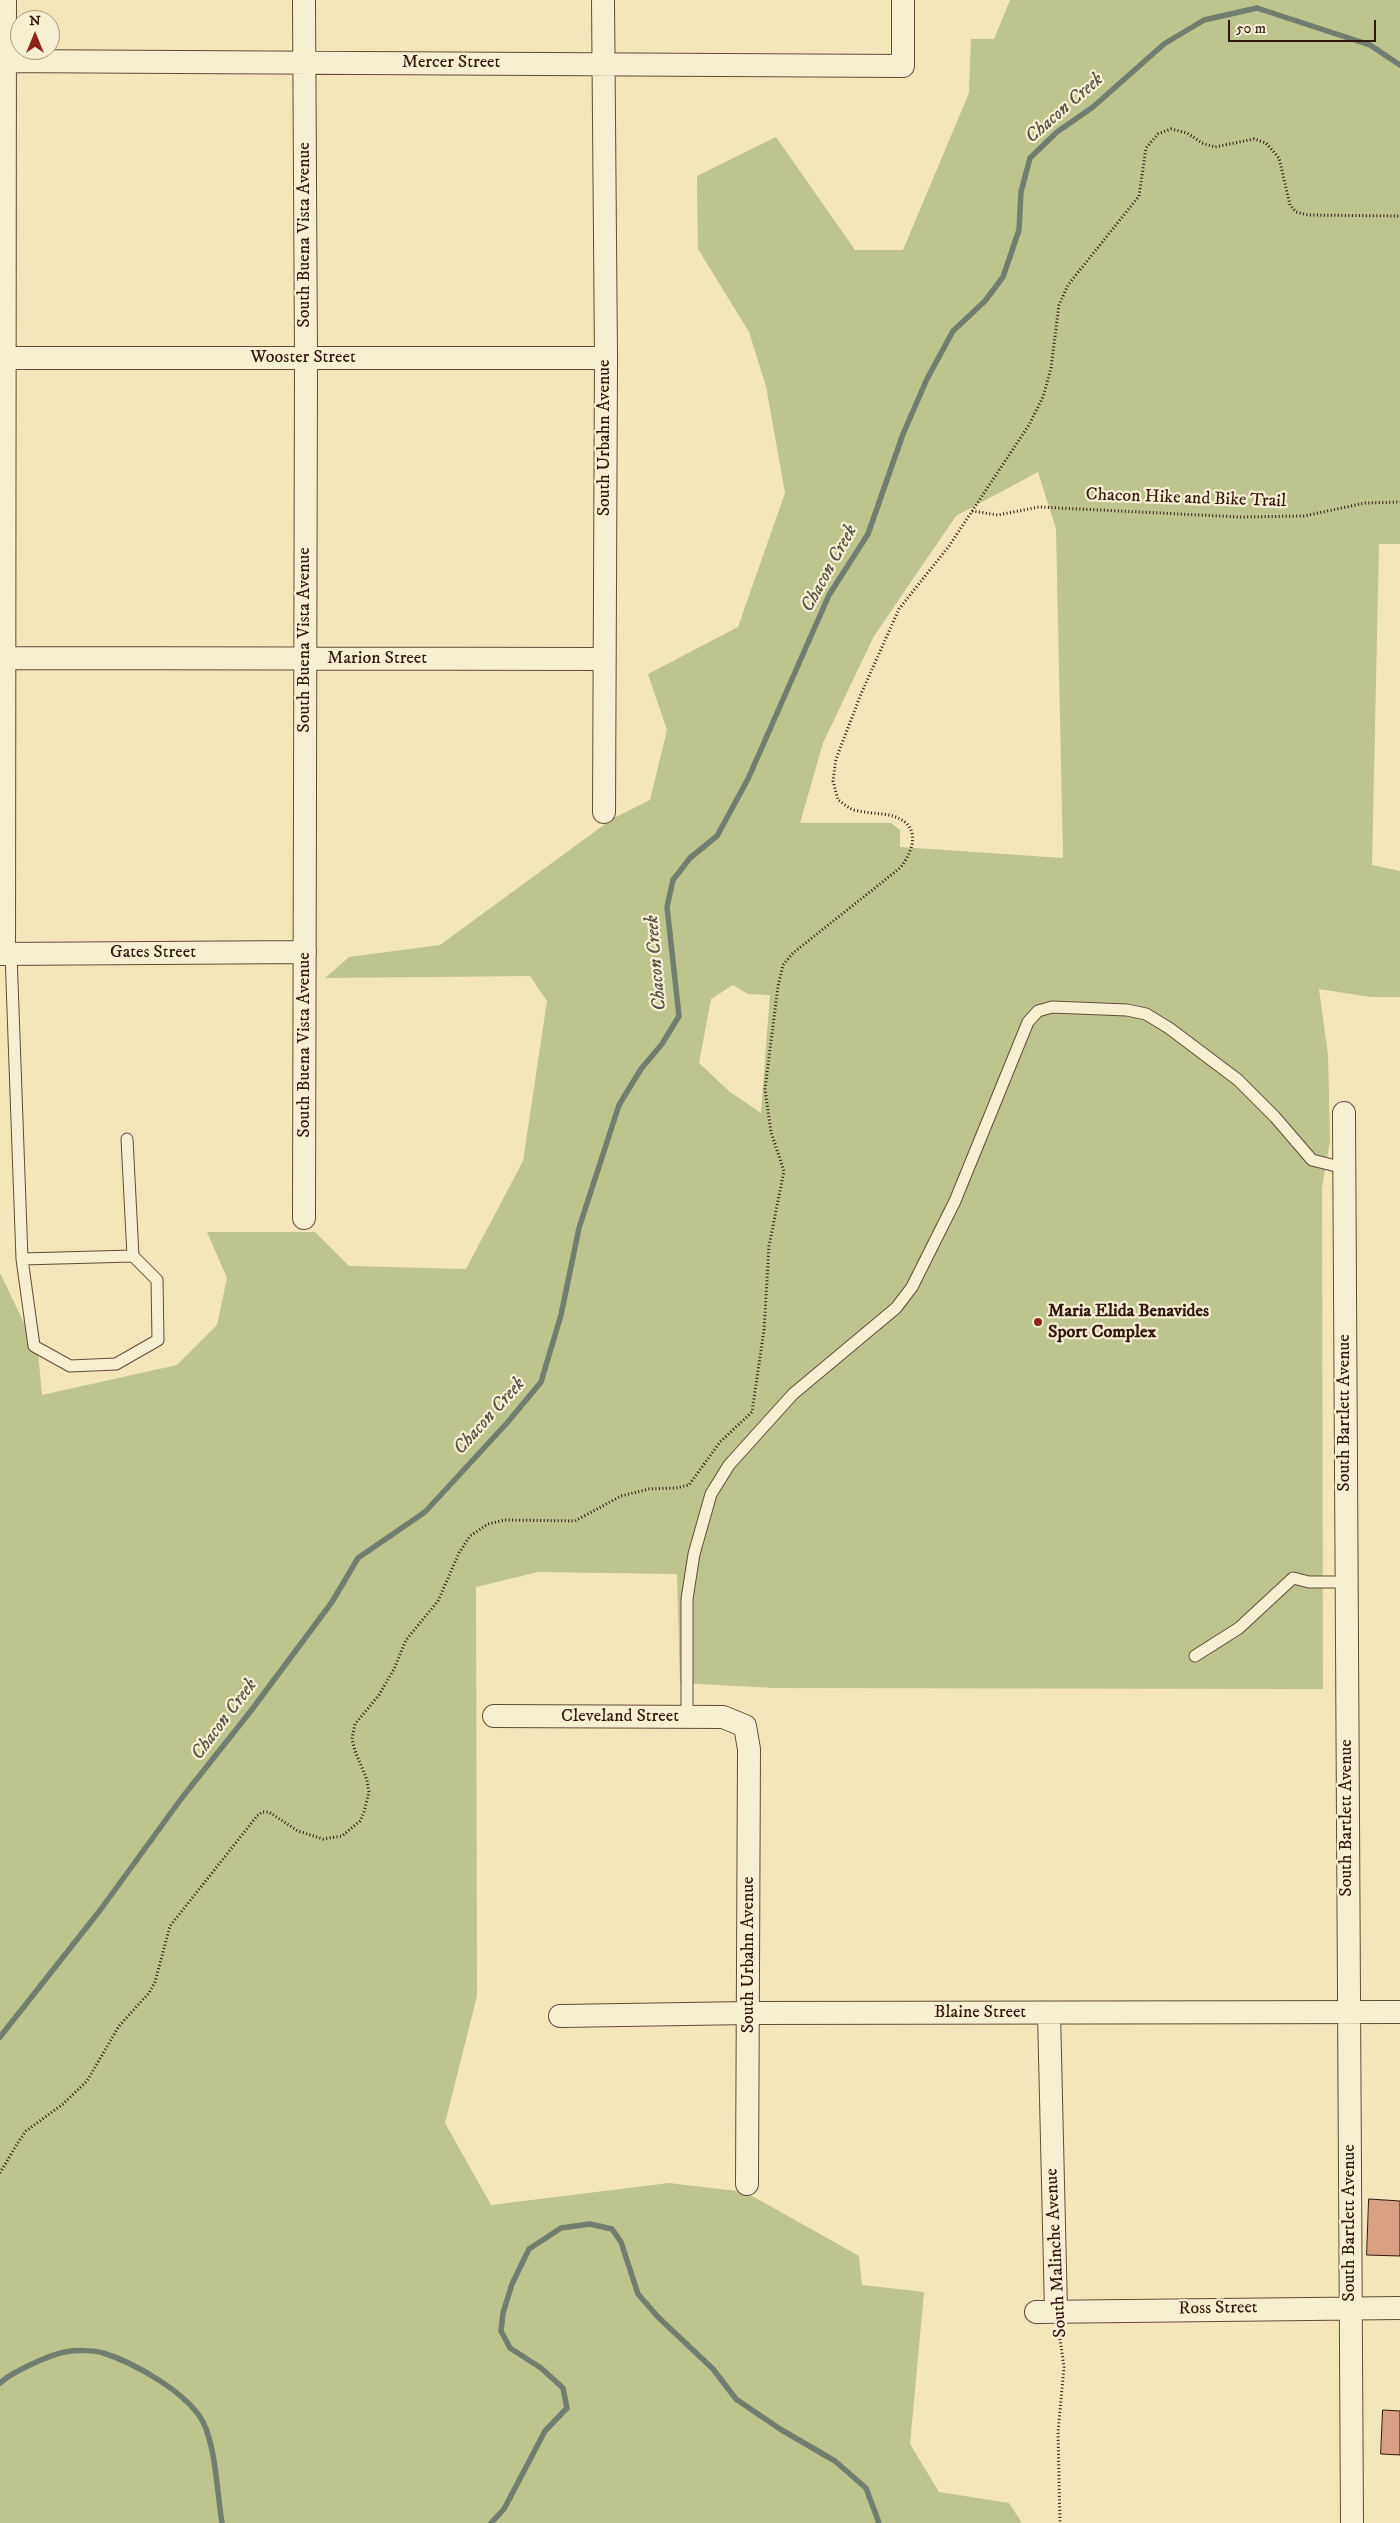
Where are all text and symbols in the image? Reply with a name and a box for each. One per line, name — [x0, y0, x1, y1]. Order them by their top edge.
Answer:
north arrow — [10, 10, 60, 60]
scale bar — [1230, 10, 1378, 42]
text: N — [29, 12, 41, 30]
text: 50 m — [1236, 19, 1266, 38]
street label: Mercer Street — [402, 52, 500, 74]
water label: Chacon Creek — [1021, 69, 1109, 149]
street label: South Buena Vista Avenue — [294, 142, 316, 328]
street label: Wooster Street — [250, 347, 356, 369]
street label: South Urbahn Avenue — [594, 360, 616, 516]
street label: Chacon Hike and Bike Trail — [1085, 485, 1287, 513]
water label: Chacon Creek — [797, 521, 863, 617]
street label: South Buena Vista Avenue — [294, 547, 316, 733]
street label: Marion Street — [327, 648, 427, 670]
water label: Chacon Creek — [641, 914, 673, 1012]
street label: Gates Street — [110, 942, 196, 964]
street label: South Buena Vista Avenue — [294, 952, 316, 1138]
place label: Maria Elida Benavides Sport Complex — [1048, 1301, 1209, 1344]
marker: Maria Elida Benavides Sport Complex — [1032, 1316, 1044, 1328]
street label: South Bartlett Avenue — [1334, 1334, 1356, 1492]
water label: Chacon Creek — [449, 1374, 531, 1460]
water label: Chacon Creek — [187, 1675, 263, 1765]
street label: Cleveland Street — [561, 1706, 679, 1728]
street label: South Bartlett Avenue — [1336, 1739, 1358, 1897]
street label: South Urbahn Avenue — [738, 1877, 760, 2033]
street label: Blaine Street — [934, 2002, 1026, 2024]
street label: South Bartlett Avenue — [1339, 2144, 1361, 2302]
street label: South Malinche Avenue — [1042, 2168, 1072, 2338]
street label: Ross Street — [1178, 2298, 1258, 2320]

